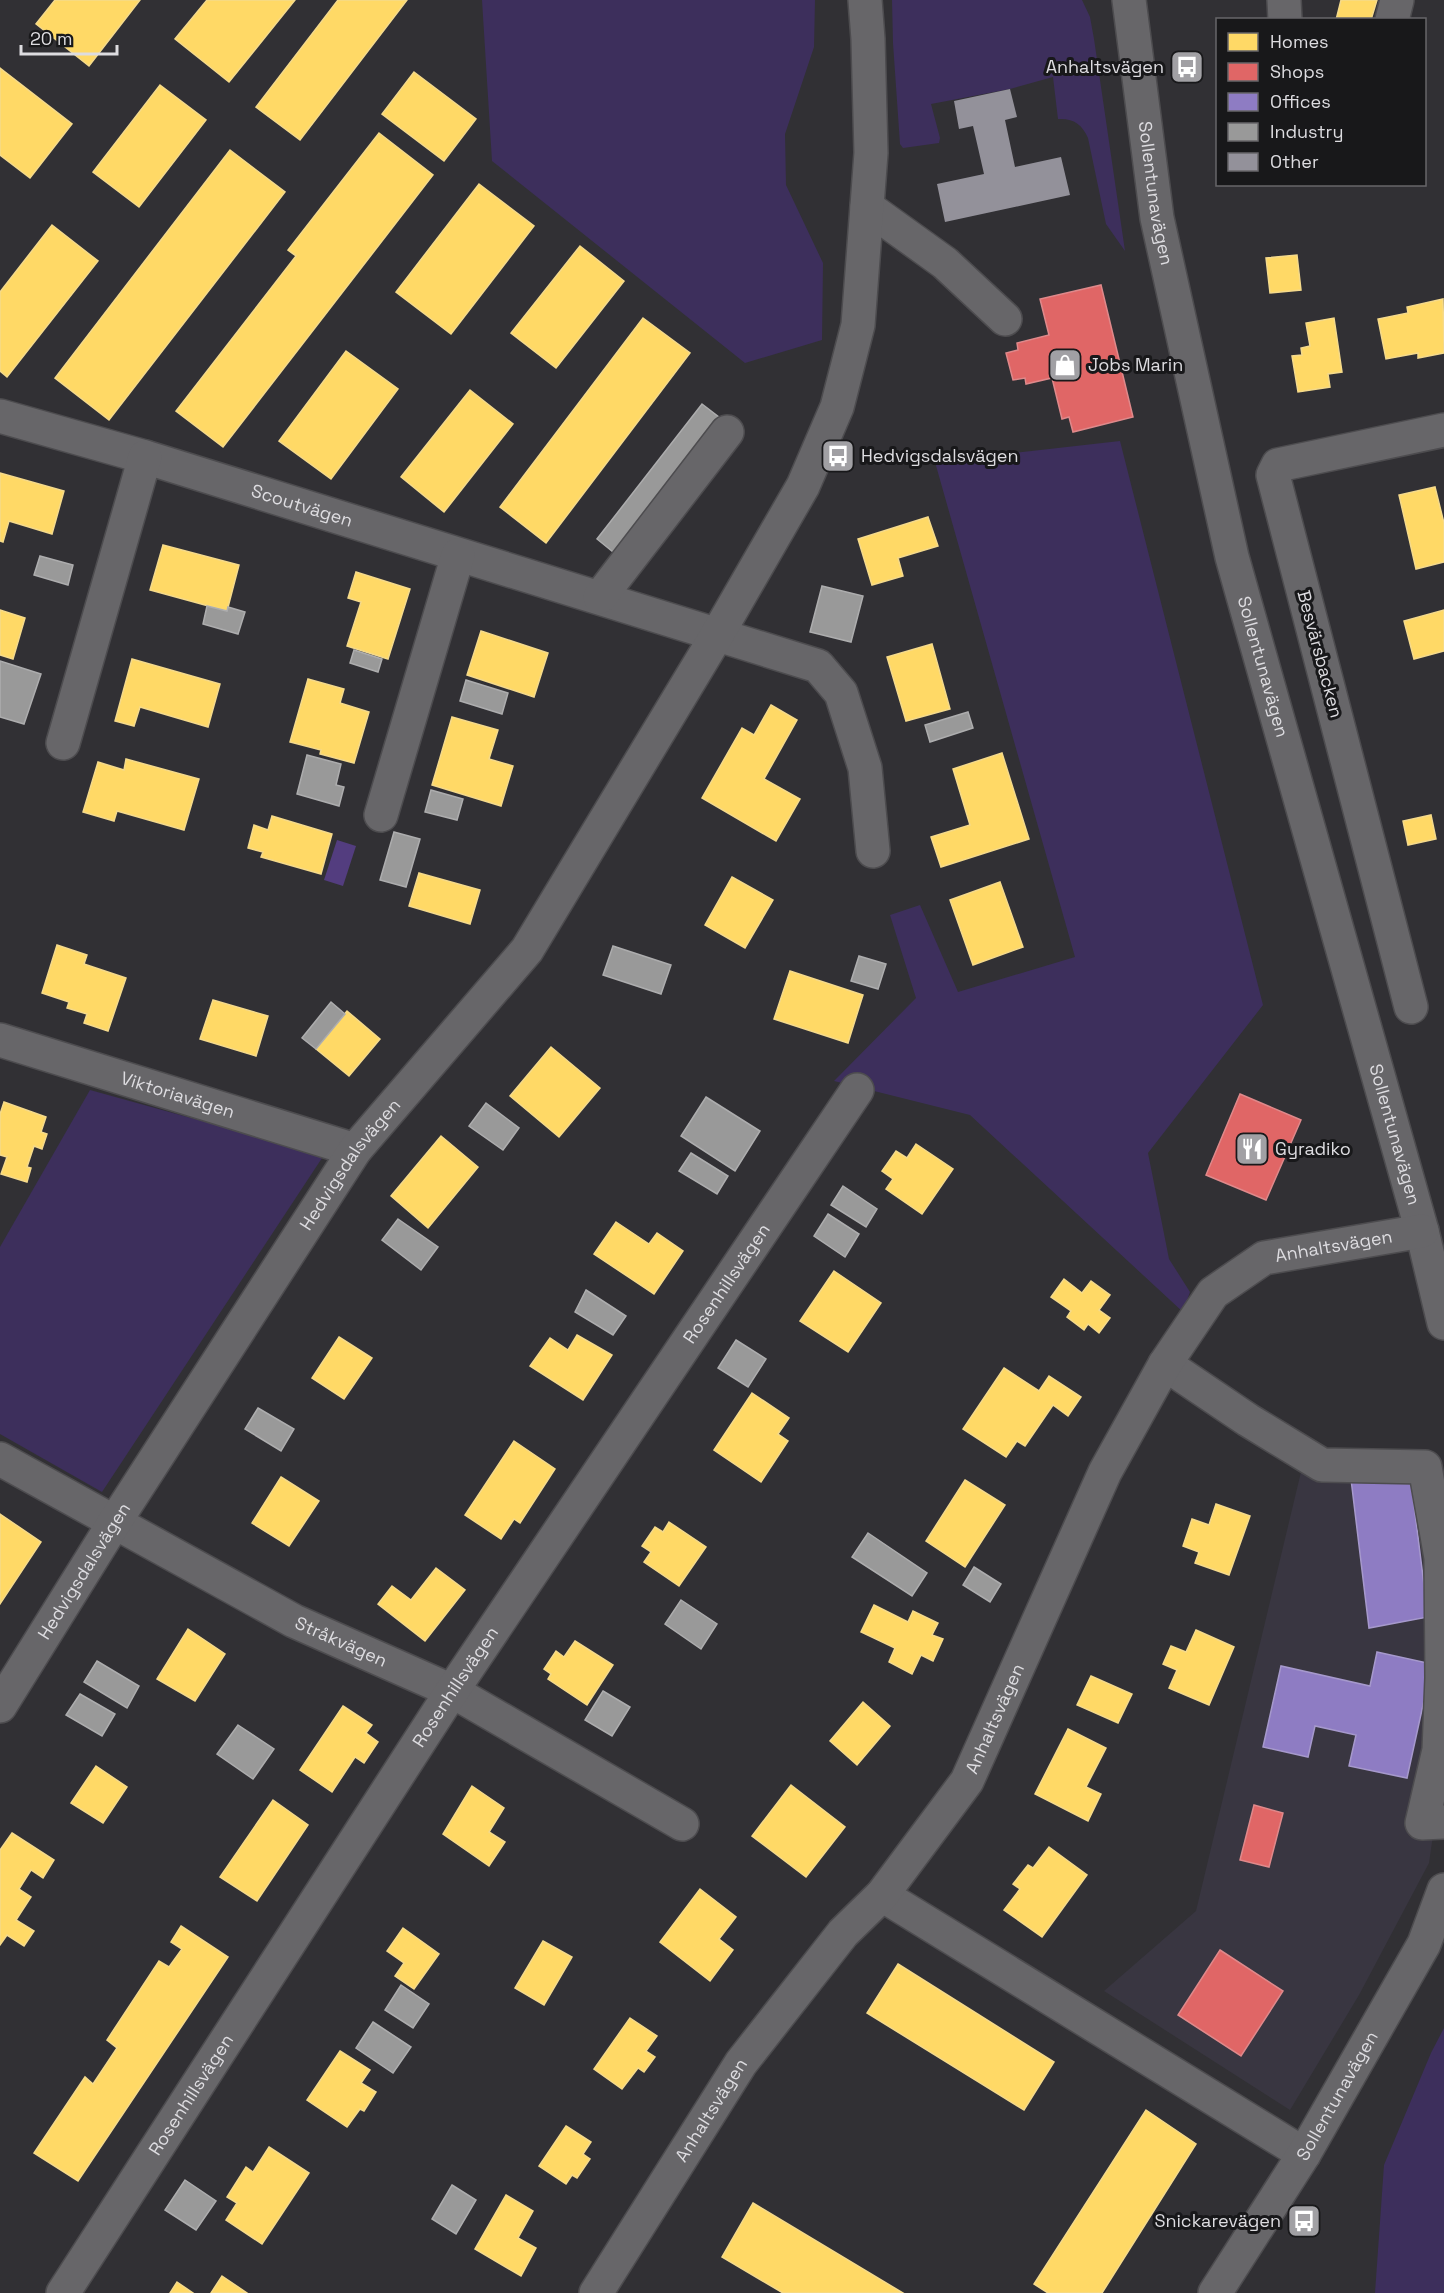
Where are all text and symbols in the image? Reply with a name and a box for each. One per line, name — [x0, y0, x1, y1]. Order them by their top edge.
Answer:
scale bar — [21, 18, 117, 56]
legend — [1216, 18, 1426, 186]
text: 20 m — [30, 27, 73, 50]
text: Homes — [1270, 30, 1329, 53]
bus stop icon: Anhaltsvägen — [1169, 49, 1205, 85]
place label: Anhaltsvägen — [1046, 55, 1164, 78]
text: Shops — [1270, 60, 1324, 83]
text: Offices — [1270, 90, 1331, 113]
street label: Sollentunavägen — [1134, 120, 1179, 267]
text: Industry — [1270, 120, 1343, 143]
text: Other — [1270, 150, 1319, 173]
shop icon: Jobs Marin — [1047, 347, 1083, 383]
place label: Jobs Marin — [1088, 353, 1183, 376]
bus stop icon: Hedvigsdalsvägen — [820, 438, 856, 474]
place label: Hedvigsdalsvägen — [861, 444, 1019, 467]
street label: Scoutvägen — [248, 479, 356, 532]
street label: Besvärsbacken — [1292, 588, 1349, 720]
street label: Sollentunavägen — [1233, 593, 1294, 740]
street label: Sollentunavägen — [1364, 1061, 1426, 1208]
street label: Viktoriavägen — [118, 1066, 238, 1123]
street label: Hedvigsdalsvägen — [294, 1094, 405, 1234]
restaurant icon: Gyradiko — [1234, 1131, 1270, 1167]
place label: Gyradiko — [1275, 1137, 1351, 1160]
street label: Rosenhillsvägen — [677, 1219, 775, 1348]
street label: Anhaltsvägen — [1273, 1224, 1394, 1267]
street label: Hedvigsdalsvägen — [32, 1498, 135, 1644]
street label: Stråkvägen — [291, 1611, 391, 1672]
street label: Rosenhillsvägen — [407, 1622, 503, 1751]
street label: Anhaltsvägen — [960, 1660, 1029, 1777]
street label: Sollentunavägen — [1291, 2027, 1383, 2165]
street label: Rosenhillsvägen — [143, 2029, 238, 2160]
street label: Anhaltsvägen — [669, 2054, 752, 2166]
bus stop icon: Snickarevägen — [1286, 2203, 1322, 2239]
place label: Snickarevägen — [1154, 2209, 1281, 2232]

